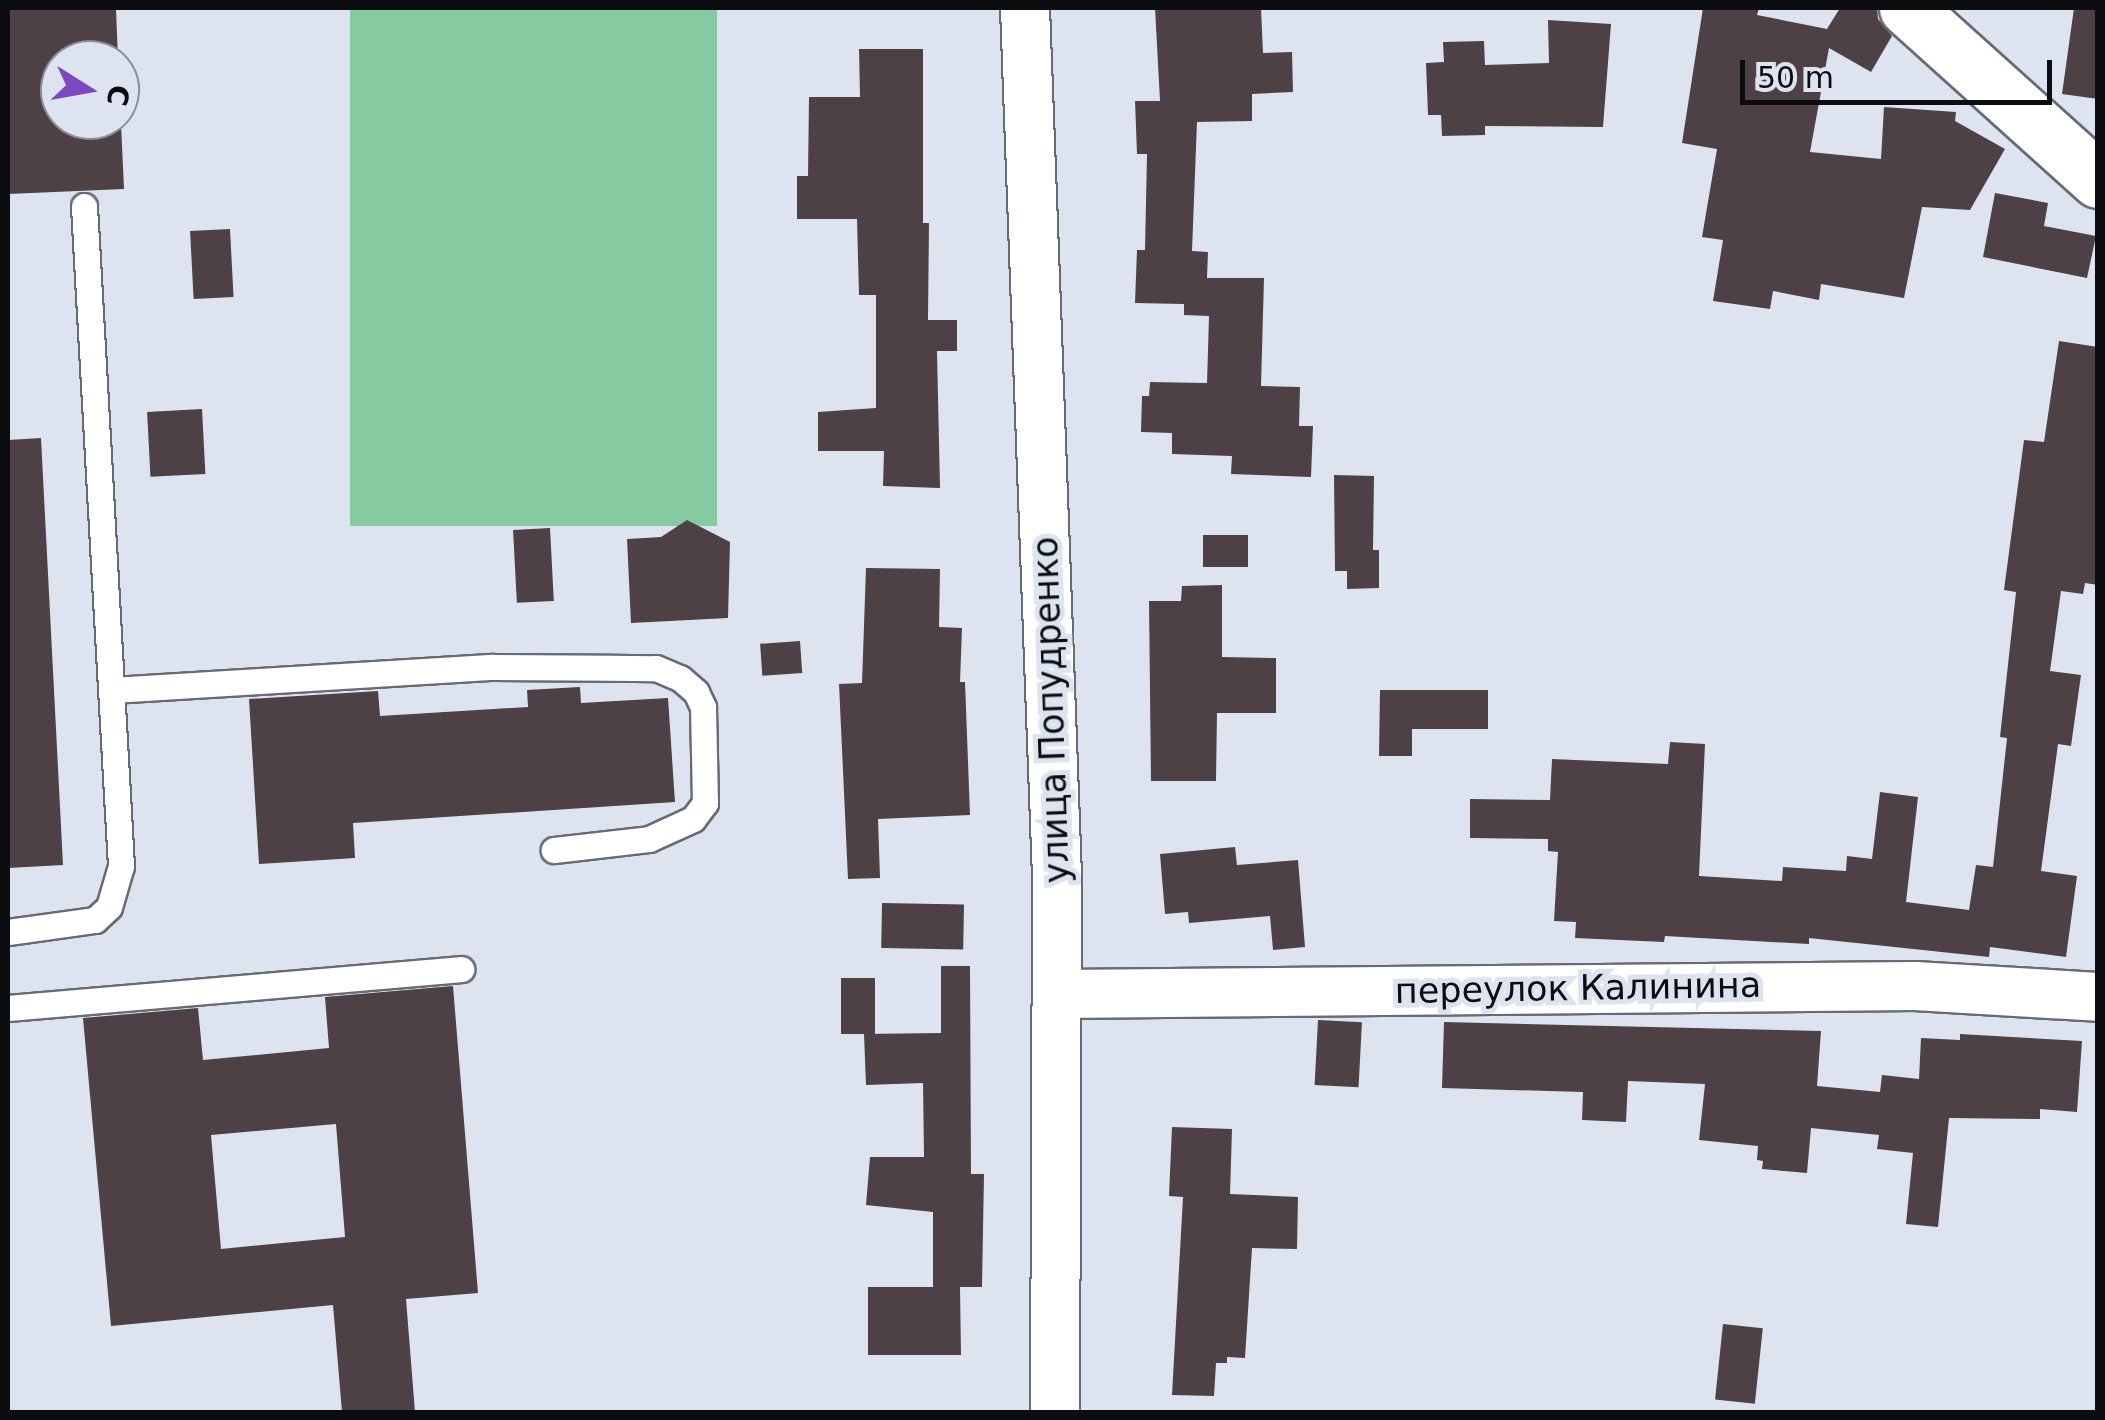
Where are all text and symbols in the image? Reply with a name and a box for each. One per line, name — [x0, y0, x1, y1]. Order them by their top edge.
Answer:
north arrow — [40, 40, 140, 140]
scale bar — [1745, 40, 2058, 102]
text: 50 m — [1757, 60, 1834, 95]
text: С — [100, 82, 136, 109]
street label: улица Попудренко — [1024, 536, 1078, 884]
street label: переулок Калинина — [1395, 964, 1761, 1012]

